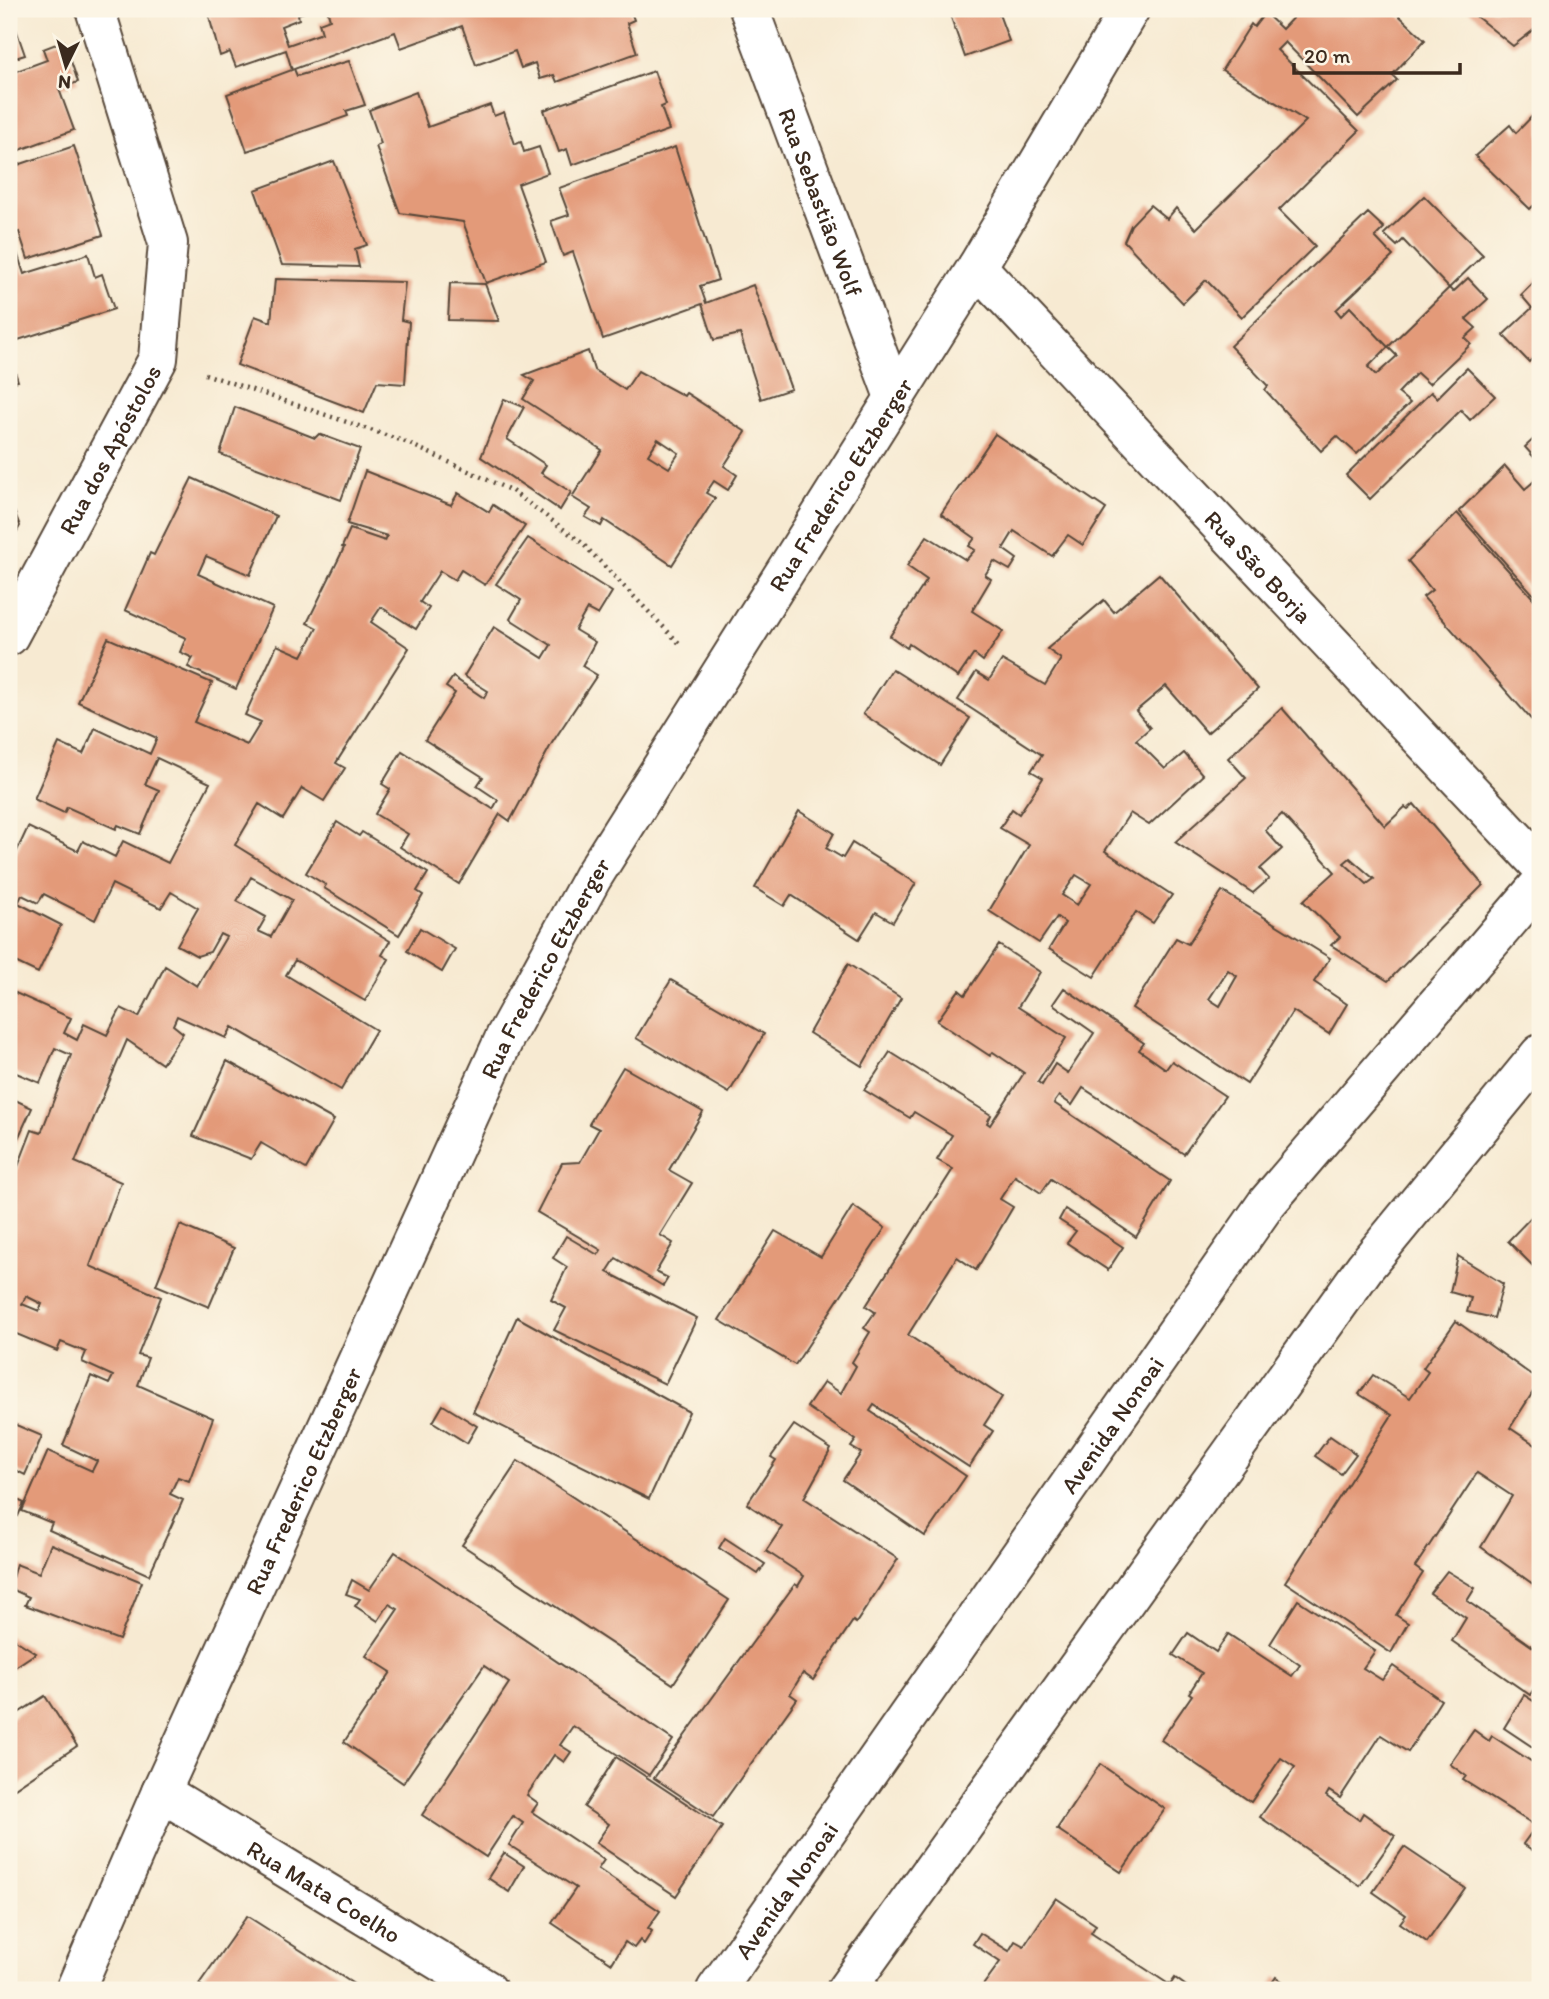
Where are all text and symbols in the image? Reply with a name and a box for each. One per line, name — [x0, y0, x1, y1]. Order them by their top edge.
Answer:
north arrow — [32, 32, 102, 102]
scale bar — [1294, 32, 1460, 76]
text: 20 m — [1304, 43, 1351, 68]
text: N — [57, 70, 72, 94]
street label: Rua Sebastião Wolf — [773, 104, 870, 300]
street label: Rua dos Apóstolos — [52, 359, 167, 539]
street label: Rua Frederico Etzberger — [762, 372, 918, 597]
street label: Rua São Borja — [1199, 504, 1319, 629]
street label: Rua Frederico Etzberger — [474, 851, 616, 1083]
street label: Avenida Nonoai — [1054, 1351, 1169, 1499]
street label: Rua Frederico Etzberger — [238, 1362, 367, 1599]
street label: Avenida Nonoai — [728, 1816, 844, 1964]
street label: Rua Mata Coelho — [242, 1833, 407, 1949]

